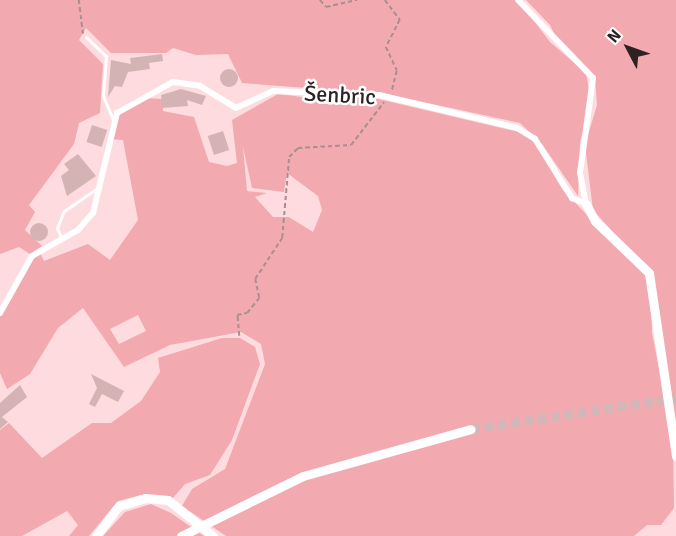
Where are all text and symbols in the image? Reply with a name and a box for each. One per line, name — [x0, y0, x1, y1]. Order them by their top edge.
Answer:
north arrow — [598, 18, 658, 78]
text: N — [603, 25, 626, 47]
street label: Šenbric — [304, 80, 376, 110]

